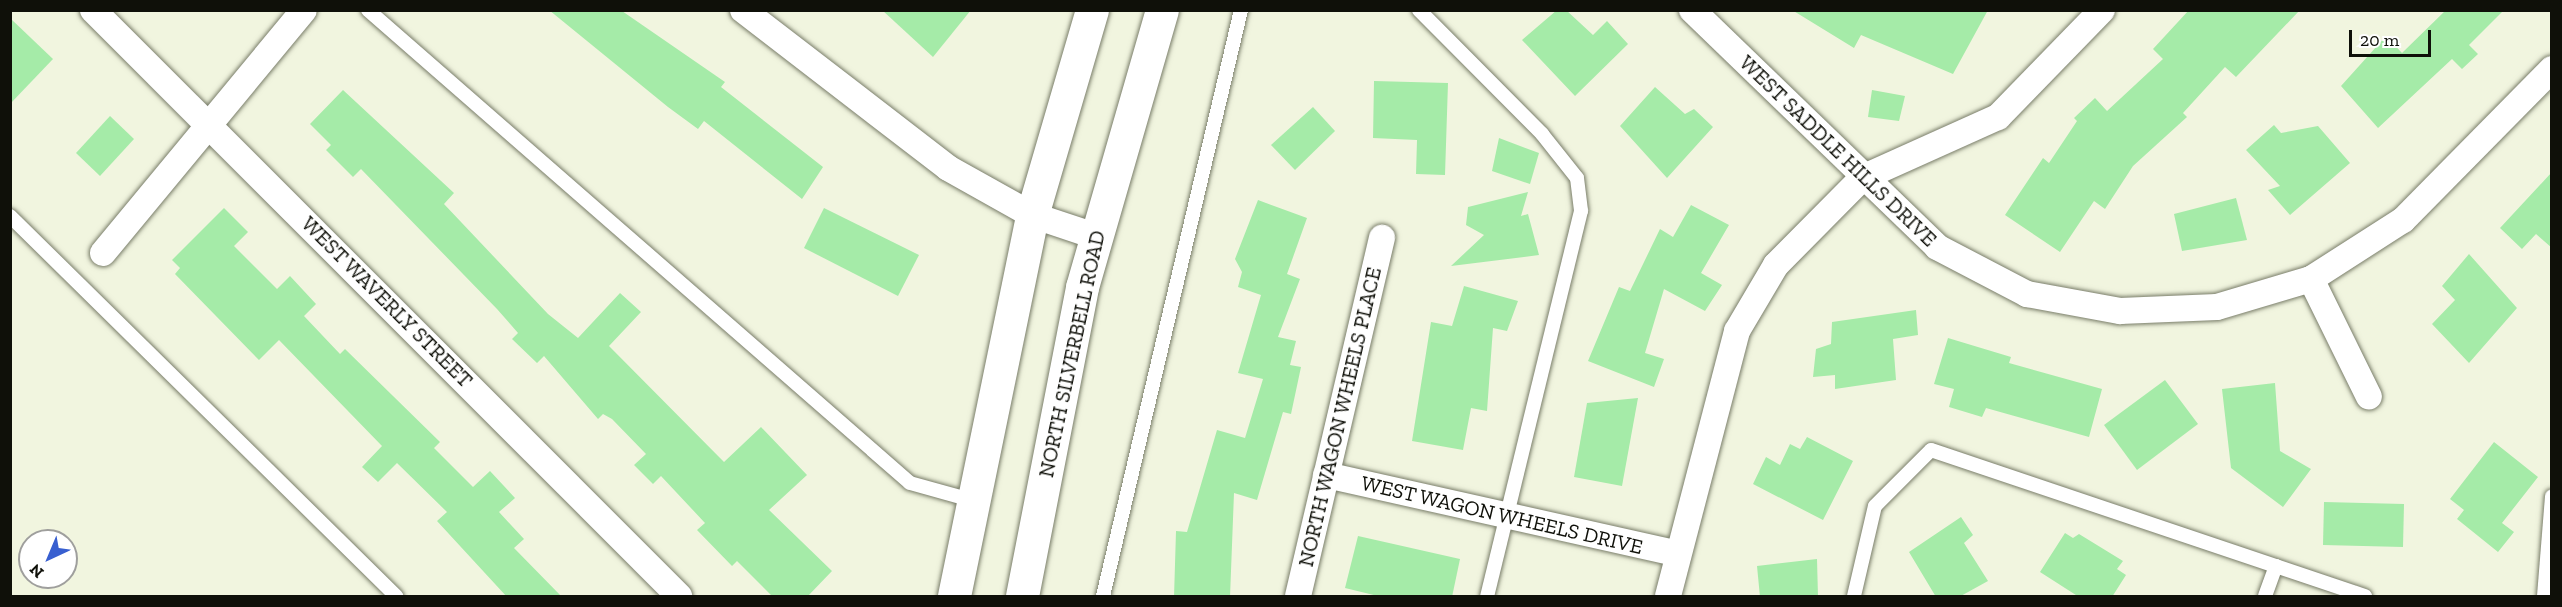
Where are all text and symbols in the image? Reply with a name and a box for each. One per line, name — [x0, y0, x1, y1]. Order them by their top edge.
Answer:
scale bar — [2352, 18, 2434, 56]
text: 20 m — [2360, 29, 2399, 51]
street label: WEST SADDLE HILLS DRIVE — [1734, 50, 1942, 252]
street label: WEST WAVERLY STREET — [296, 211, 478, 393]
street label: NORTH SILVERBELL ROAD — [1033, 228, 1111, 480]
street label: NORTH WAGON WHEELS PLACE — [1293, 264, 1387, 570]
street label: WEST WAGON WHEELS DRIVE — [1358, 470, 1646, 560]
north arrow — [18, 529, 78, 589]
text: N — [26, 560, 48, 582]

